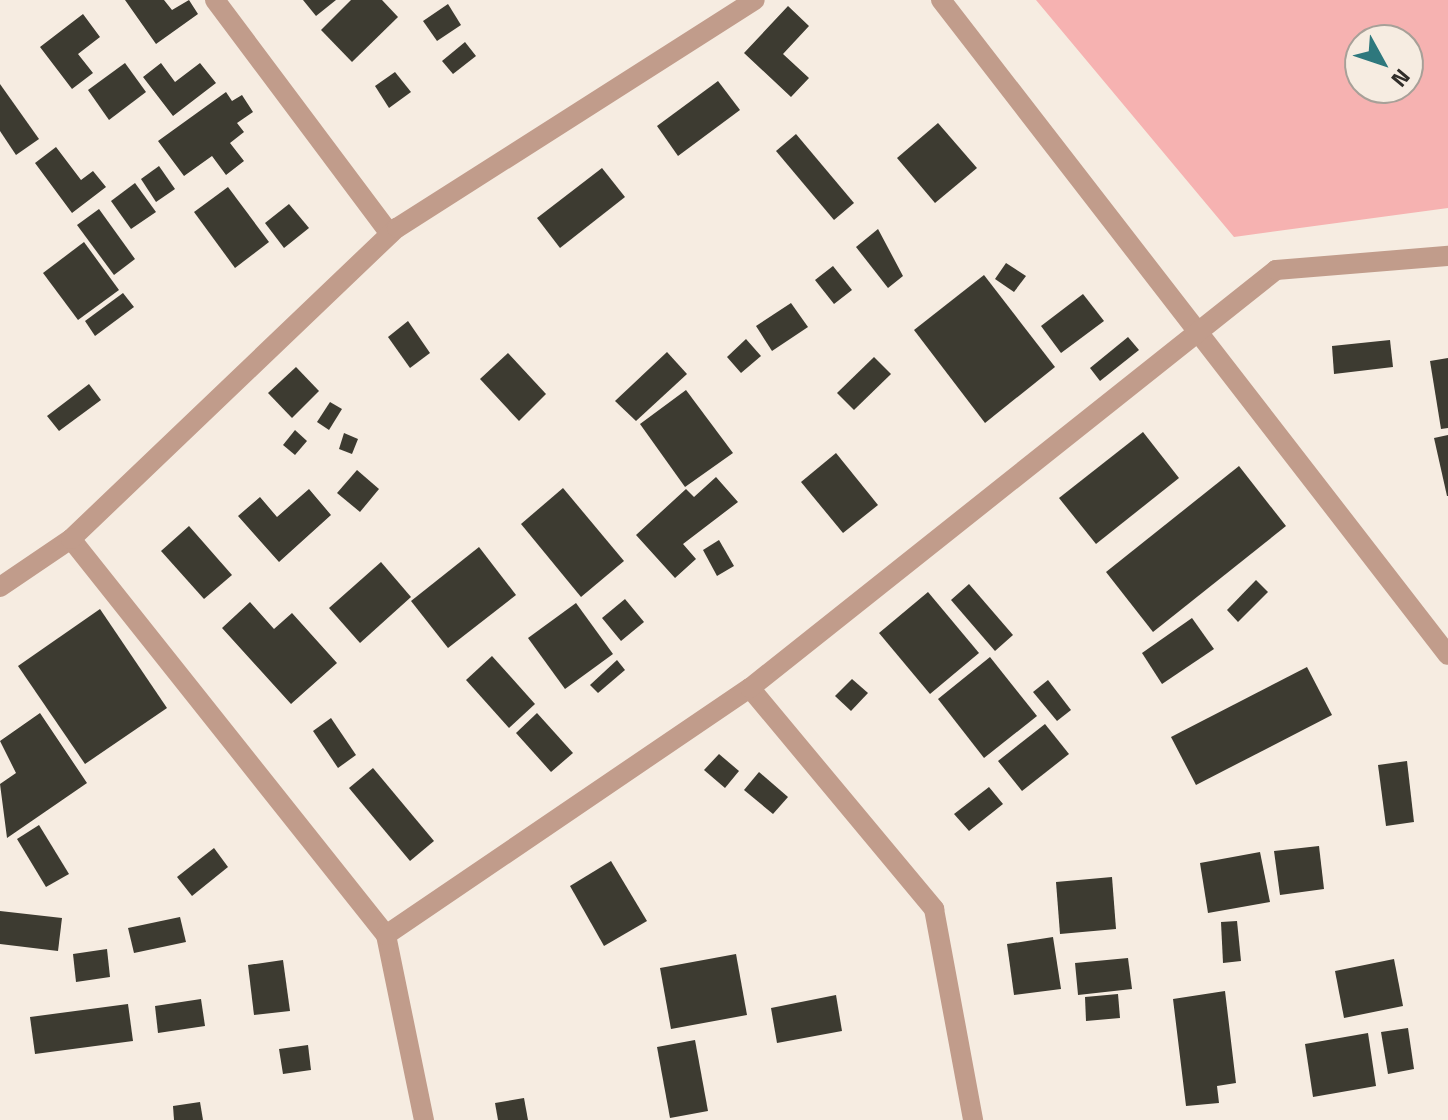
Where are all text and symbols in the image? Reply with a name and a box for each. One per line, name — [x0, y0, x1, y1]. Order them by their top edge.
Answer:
north arrow — [1344, 24, 1424, 104]
text: N — [1383, 61, 1419, 95]

